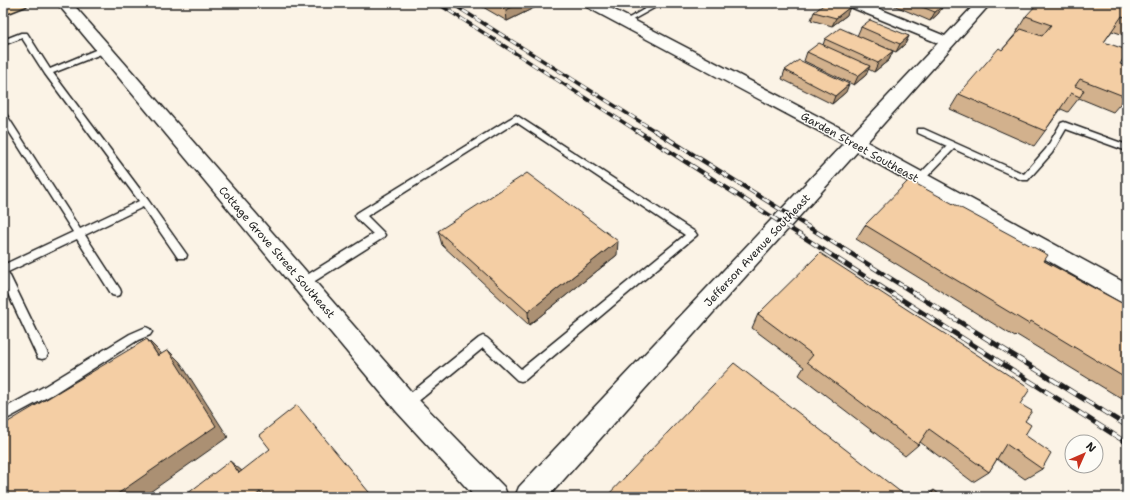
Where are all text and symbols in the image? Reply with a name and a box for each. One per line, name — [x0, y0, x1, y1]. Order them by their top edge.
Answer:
street label: Garden Street Southeast — [798, 109, 922, 186]
street label: Cottage Grove Street Southeast — [215, 183, 338, 322]
street label: Jefferson Avenue Southeast — [701, 190, 814, 310]
north arrow — [1064, 434, 1104, 474]
text: N — [1082, 439, 1099, 456]

